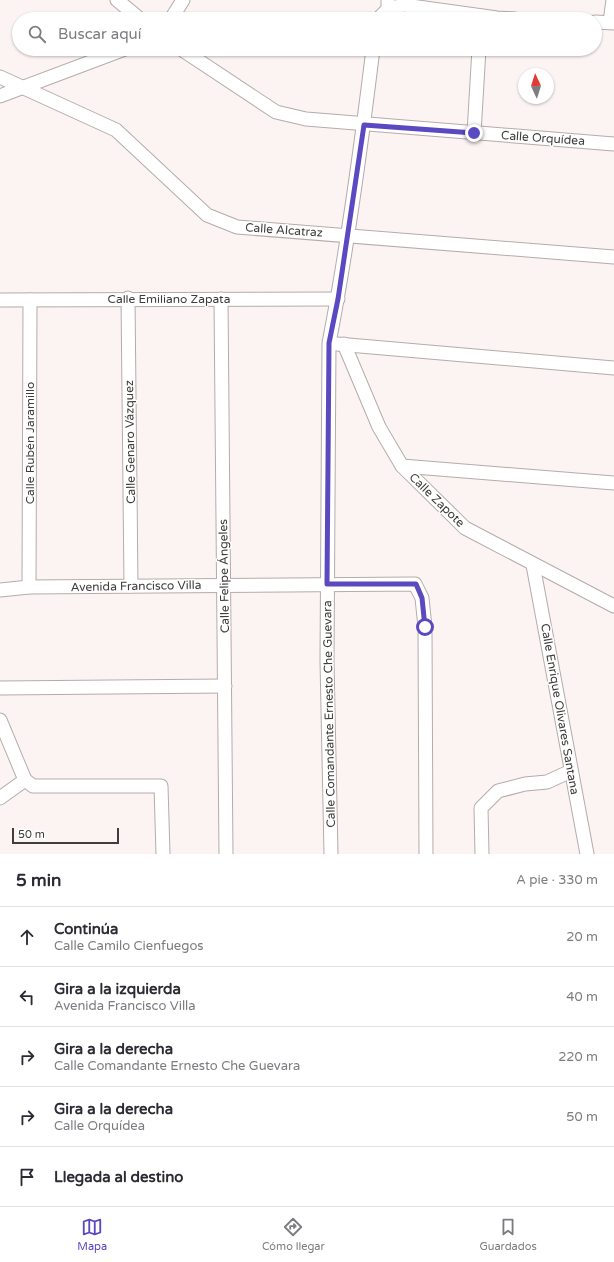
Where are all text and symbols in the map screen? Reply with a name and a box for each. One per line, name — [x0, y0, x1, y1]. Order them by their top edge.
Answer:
search box — [12, 12, 602, 56]
icon: search — [26, 23, 48, 45]
text: Buscar aquí — [58, 25, 141, 43]
north arrow — [518, 68, 554, 104]
route end — [465, 124, 483, 142]
street label: Calle Orquídea — [501, 128, 585, 148]
street label: Calle Alcatraz — [245, 220, 323, 240]
street label: Calle Emiliano Zapata — [108, 292, 230, 306]
street label: Calle Genaro Vázquez — [122, 380, 138, 504]
street label: Calle Rubén Jaramillo — [23, 382, 37, 504]
street label: Calle Zapote — [406, 470, 468, 530]
street label: Calle Felipe Ángeles — [216, 519, 232, 633]
street label: Avenida Francisco Villa — [71, 578, 201, 594]
street label: Calle Comandante Ernesto Che Guevara — [320, 600, 338, 828]
route start — [416, 618, 434, 636]
street label: Calle Enrique Olivares Santana — [538, 622, 582, 796]
scale bar — [12, 826, 119, 845]
text: 50 m — [18, 828, 45, 841]
text: 5 min — [16, 870, 61, 891]
text: A pie · 330 m — [516, 872, 598, 888]
text: Continúa — [54, 920, 118, 938]
icon: ahead — [16, 926, 38, 948]
text: 20 m — [566, 929, 598, 945]
text: Calle Camilo Cienfuegos — [54, 938, 204, 954]
text: Gira a la izquierda — [54, 980, 181, 998]
icon: left — [16, 986, 38, 1008]
text: 40 m — [566, 989, 598, 1005]
text: Avenida Francisco Villa — [54, 998, 196, 1014]
text: Gira a la derecha — [54, 1040, 173, 1058]
icon: right — [16, 1046, 38, 1068]
text: 220 m — [558, 1049, 598, 1065]
text: Calle Comandante Ernesto Che Guevara — [54, 1058, 300, 1074]
text: Gira a la derecha — [54, 1100, 173, 1118]
icon: right — [16, 1106, 38, 1128]
text: 50 m — [566, 1109, 598, 1125]
text: Calle Orquídea — [54, 1118, 145, 1134]
icon: arrive — [16, 1166, 38, 1188]
text: Llegada al destino — [54, 1168, 183, 1186]
tab: Mapa — [77, 1216, 107, 1253]
tab: Cómo llegar — [262, 1216, 325, 1253]
tab: Guardados — [479, 1216, 537, 1253]

